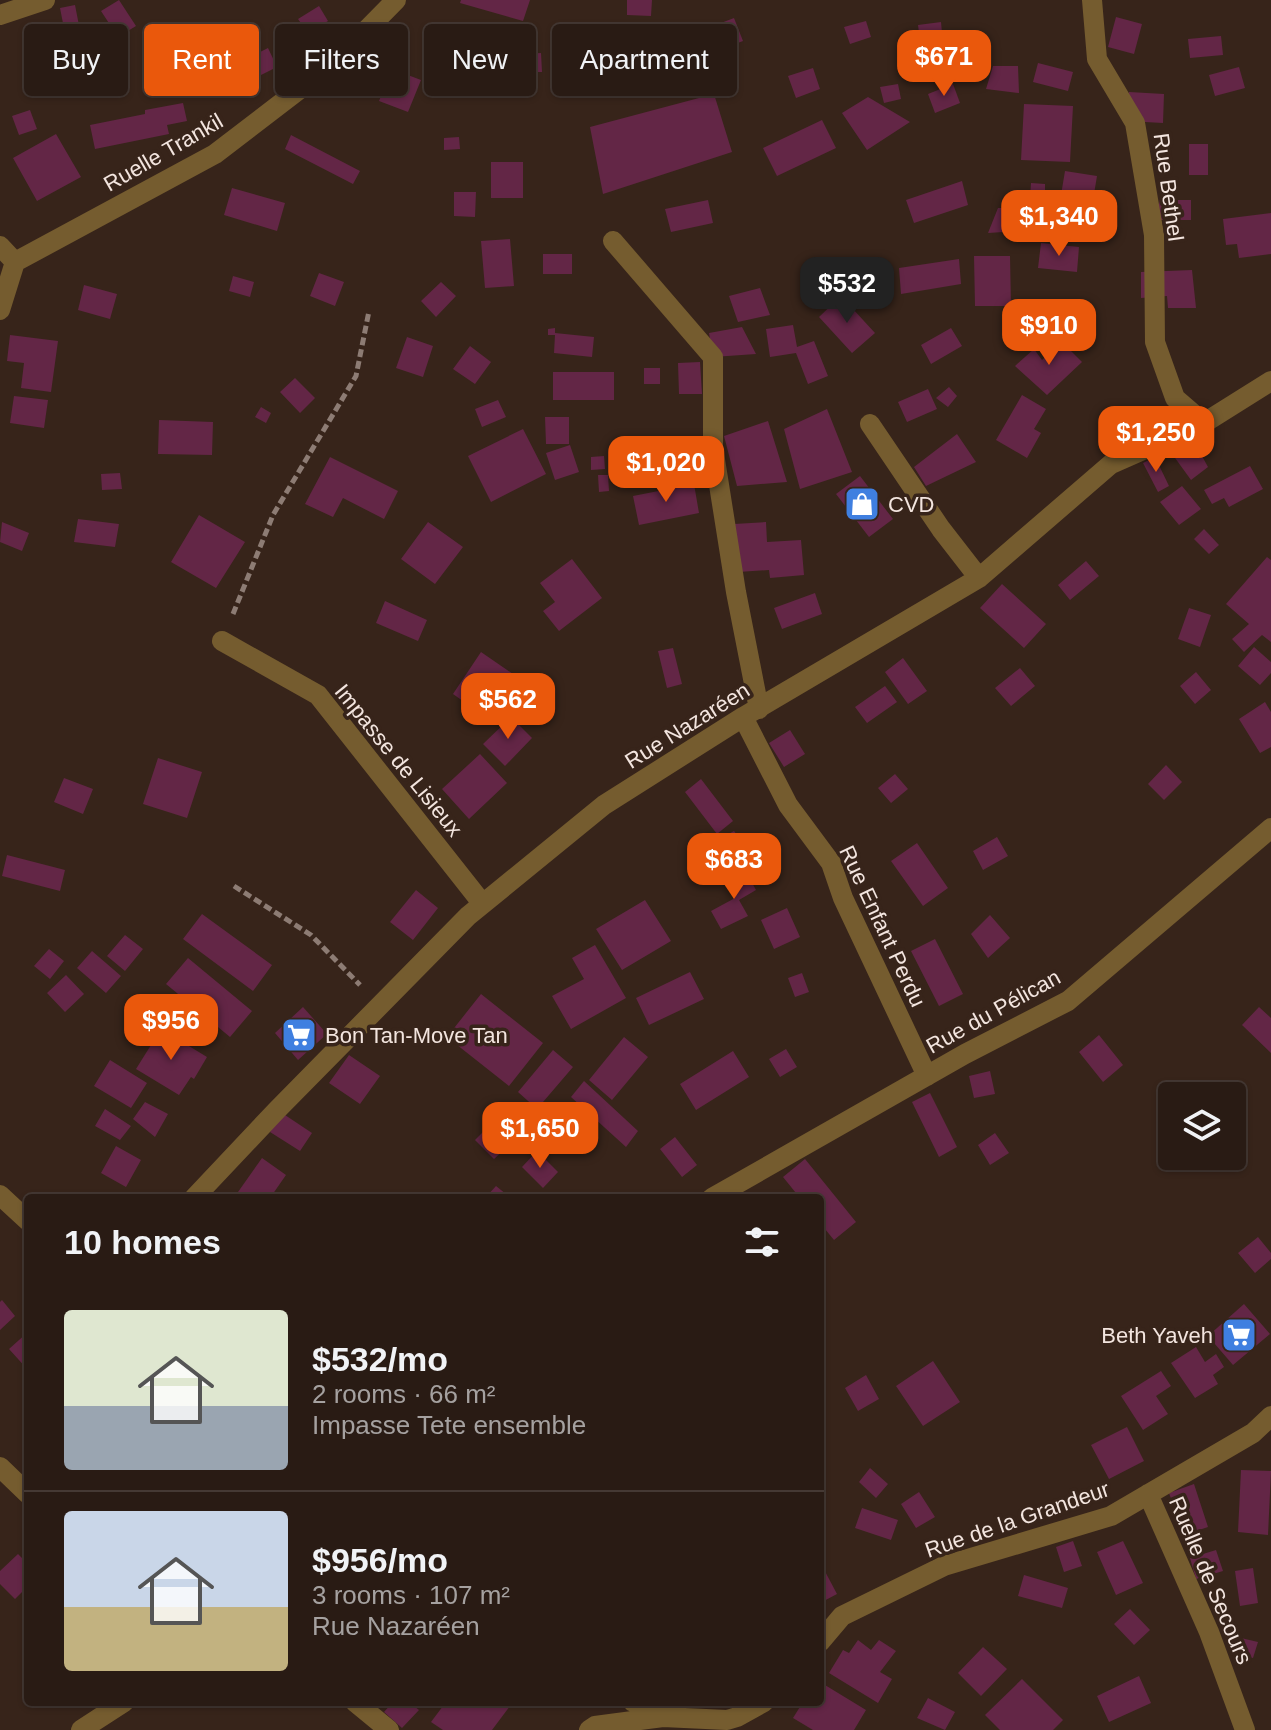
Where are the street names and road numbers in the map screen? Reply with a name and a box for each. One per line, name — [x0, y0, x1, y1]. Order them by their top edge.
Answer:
street label: Ruelle Trankil — [99, 108, 227, 197]
street label: Rue Bethel — [1149, 131, 1188, 243]
street label: Rue Nazaréen — [620, 677, 754, 774]
street label: Impasse de Lisieux — [330, 679, 468, 841]
street label: Rue Enfant Perdu — [834, 842, 931, 1011]
street label: Rue du Pélican — [922, 964, 1065, 1059]
street label: Rue de la Grandeur — [922, 1476, 1113, 1563]
street label: Ruelle de Secours — [1164, 1493, 1257, 1668]

